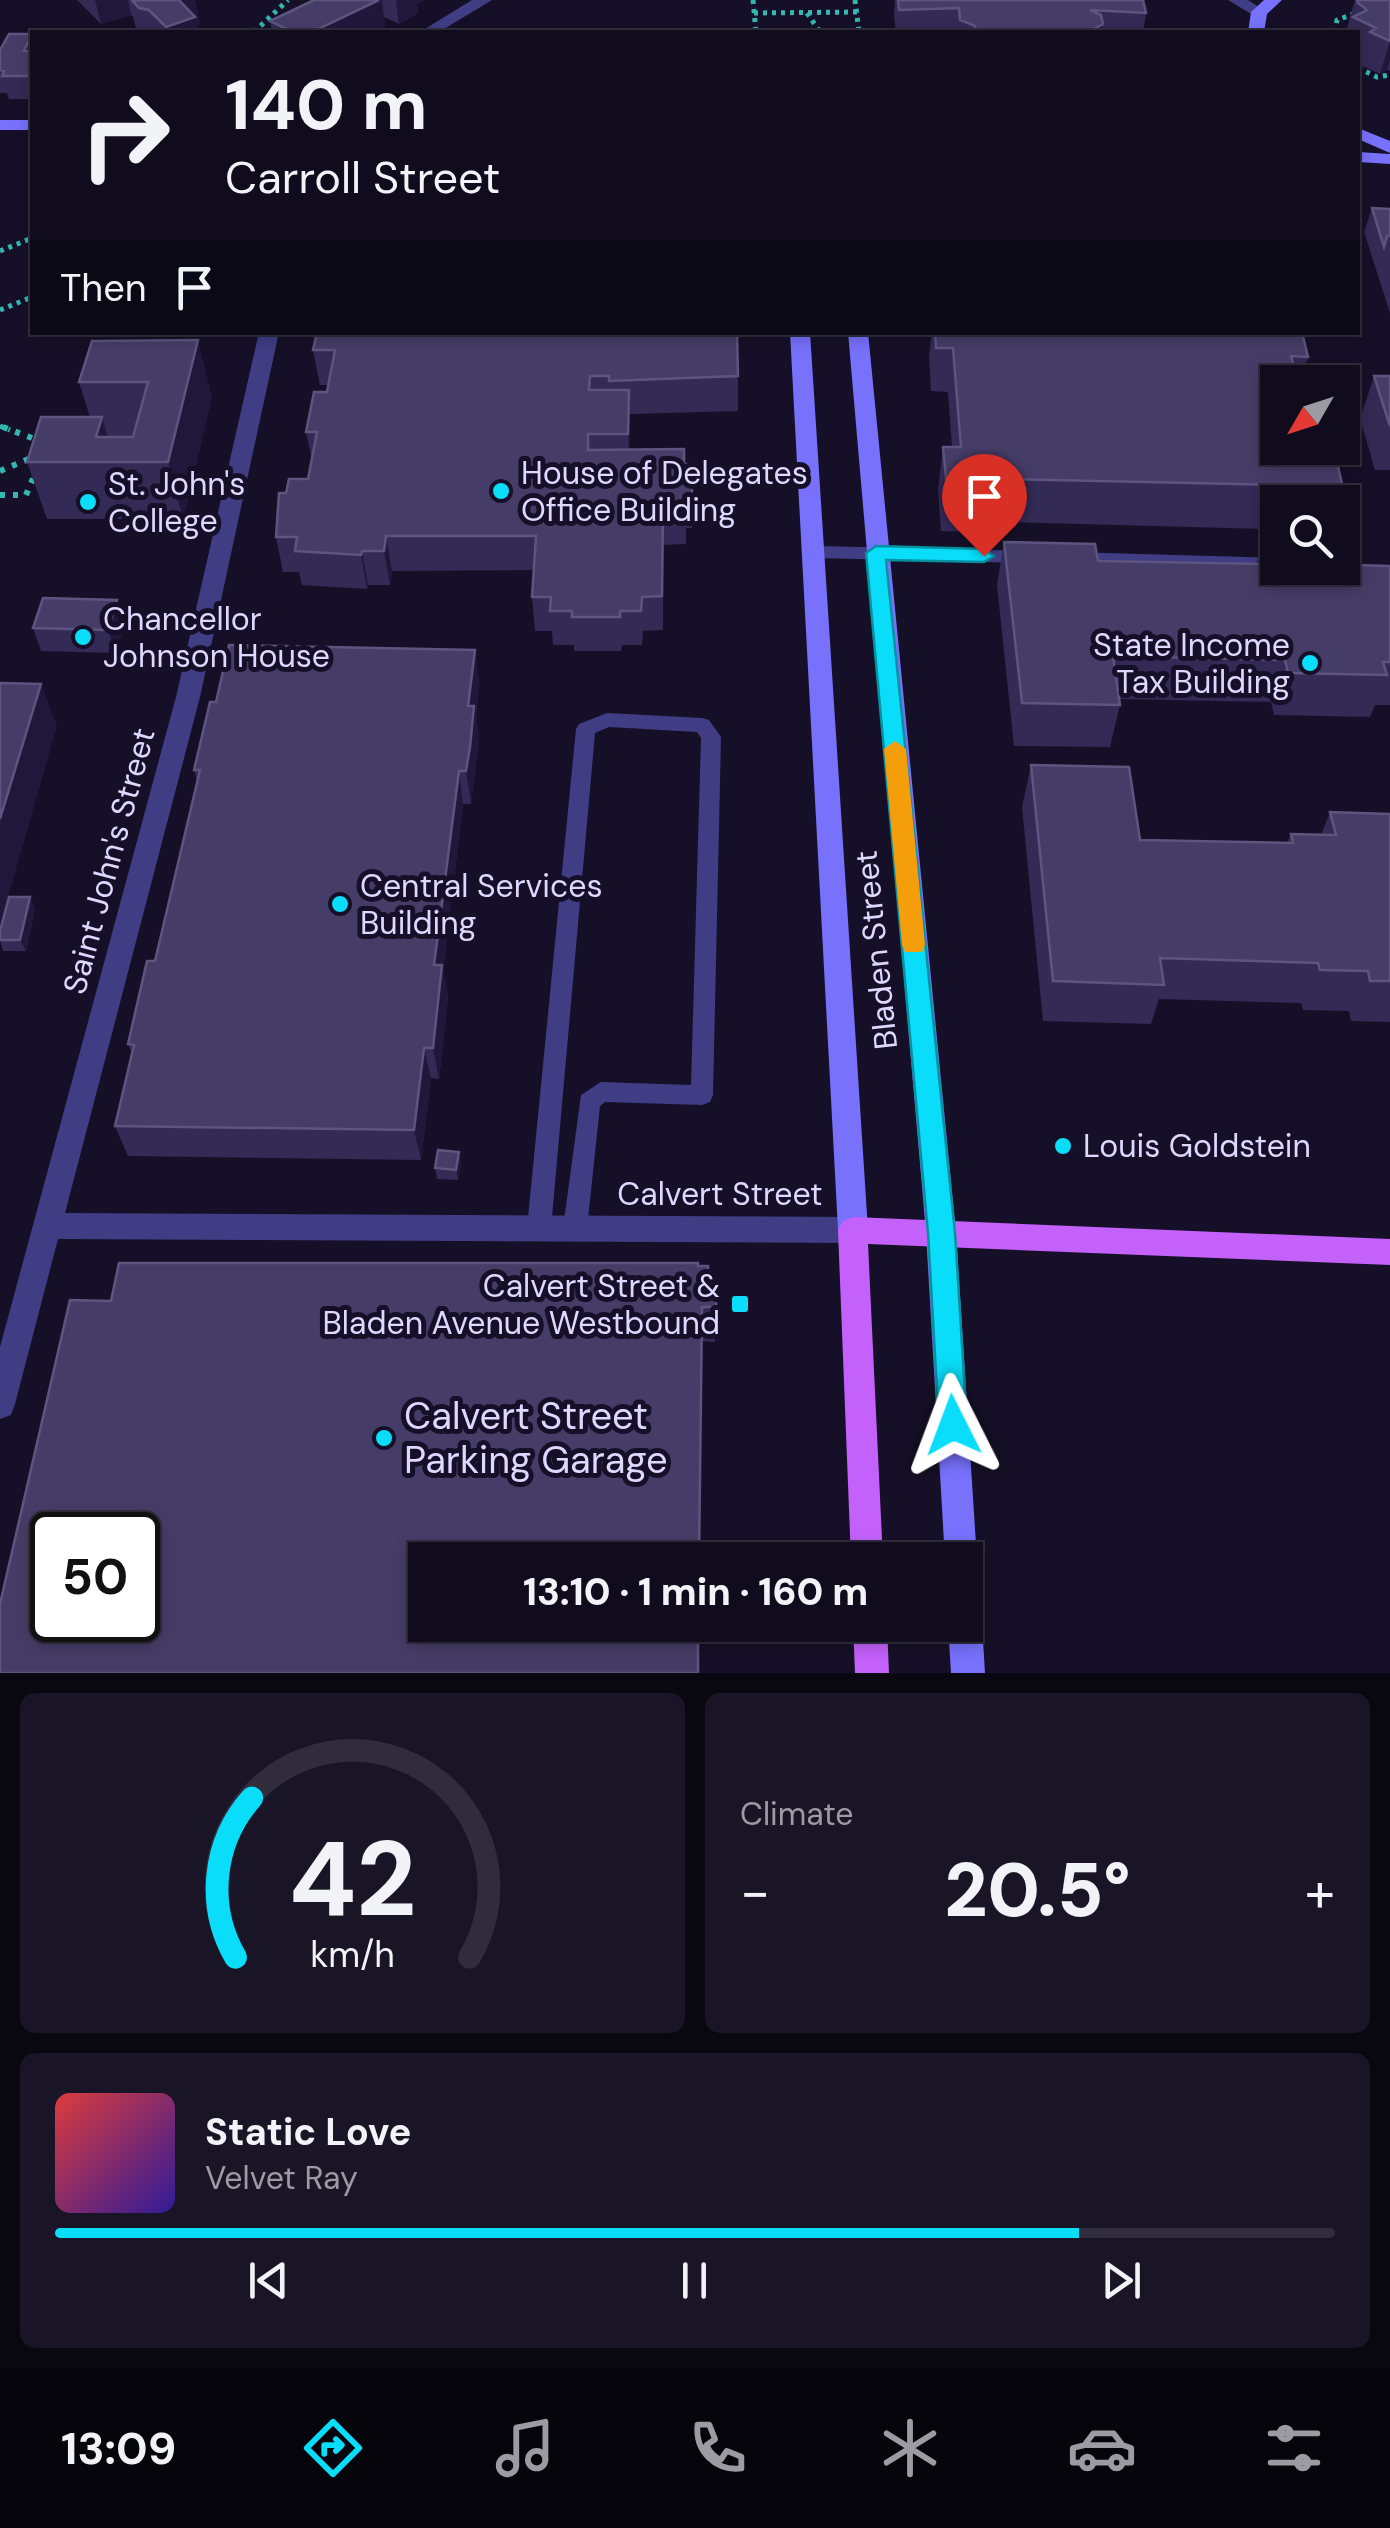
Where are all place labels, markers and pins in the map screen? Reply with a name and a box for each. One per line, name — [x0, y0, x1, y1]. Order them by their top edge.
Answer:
place label: House of Delegates Office Building — [521, 452, 808, 531]
pin — [942, 454, 1027, 557]
place label: St. John's College — [108, 463, 245, 542]
marker: House of Delegates Office Building — [490, 480, 512, 502]
marker: St. John's College — [77, 491, 99, 513]
place label: Chancellor Johnson House — [103, 598, 330, 677]
place label: State Income Tax Building — [1093, 624, 1290, 703]
marker: Chancellor Johnson House — [72, 626, 94, 648]
marker: State Income Tax Building — [1299, 652, 1321, 674]
place label: Central Services Building — [360, 865, 603, 944]
marker: Central Services Building — [329, 893, 351, 915]
place label: Louis Goldstein — [1083, 1125, 1311, 1167]
marker: Louis Goldstein — [1052, 1135, 1074, 1157]
place label: Calvert Street & Bladen Avenue Westbound — [323, 1265, 720, 1344]
marker: Calvert Street & Bladen Avenue Westbound — [729, 1293, 751, 1315]
place label: Calvert Street Parking Garage — [404, 1391, 668, 1485]
marker: Calvert Street Parking Garage — [373, 1427, 395, 1449]

